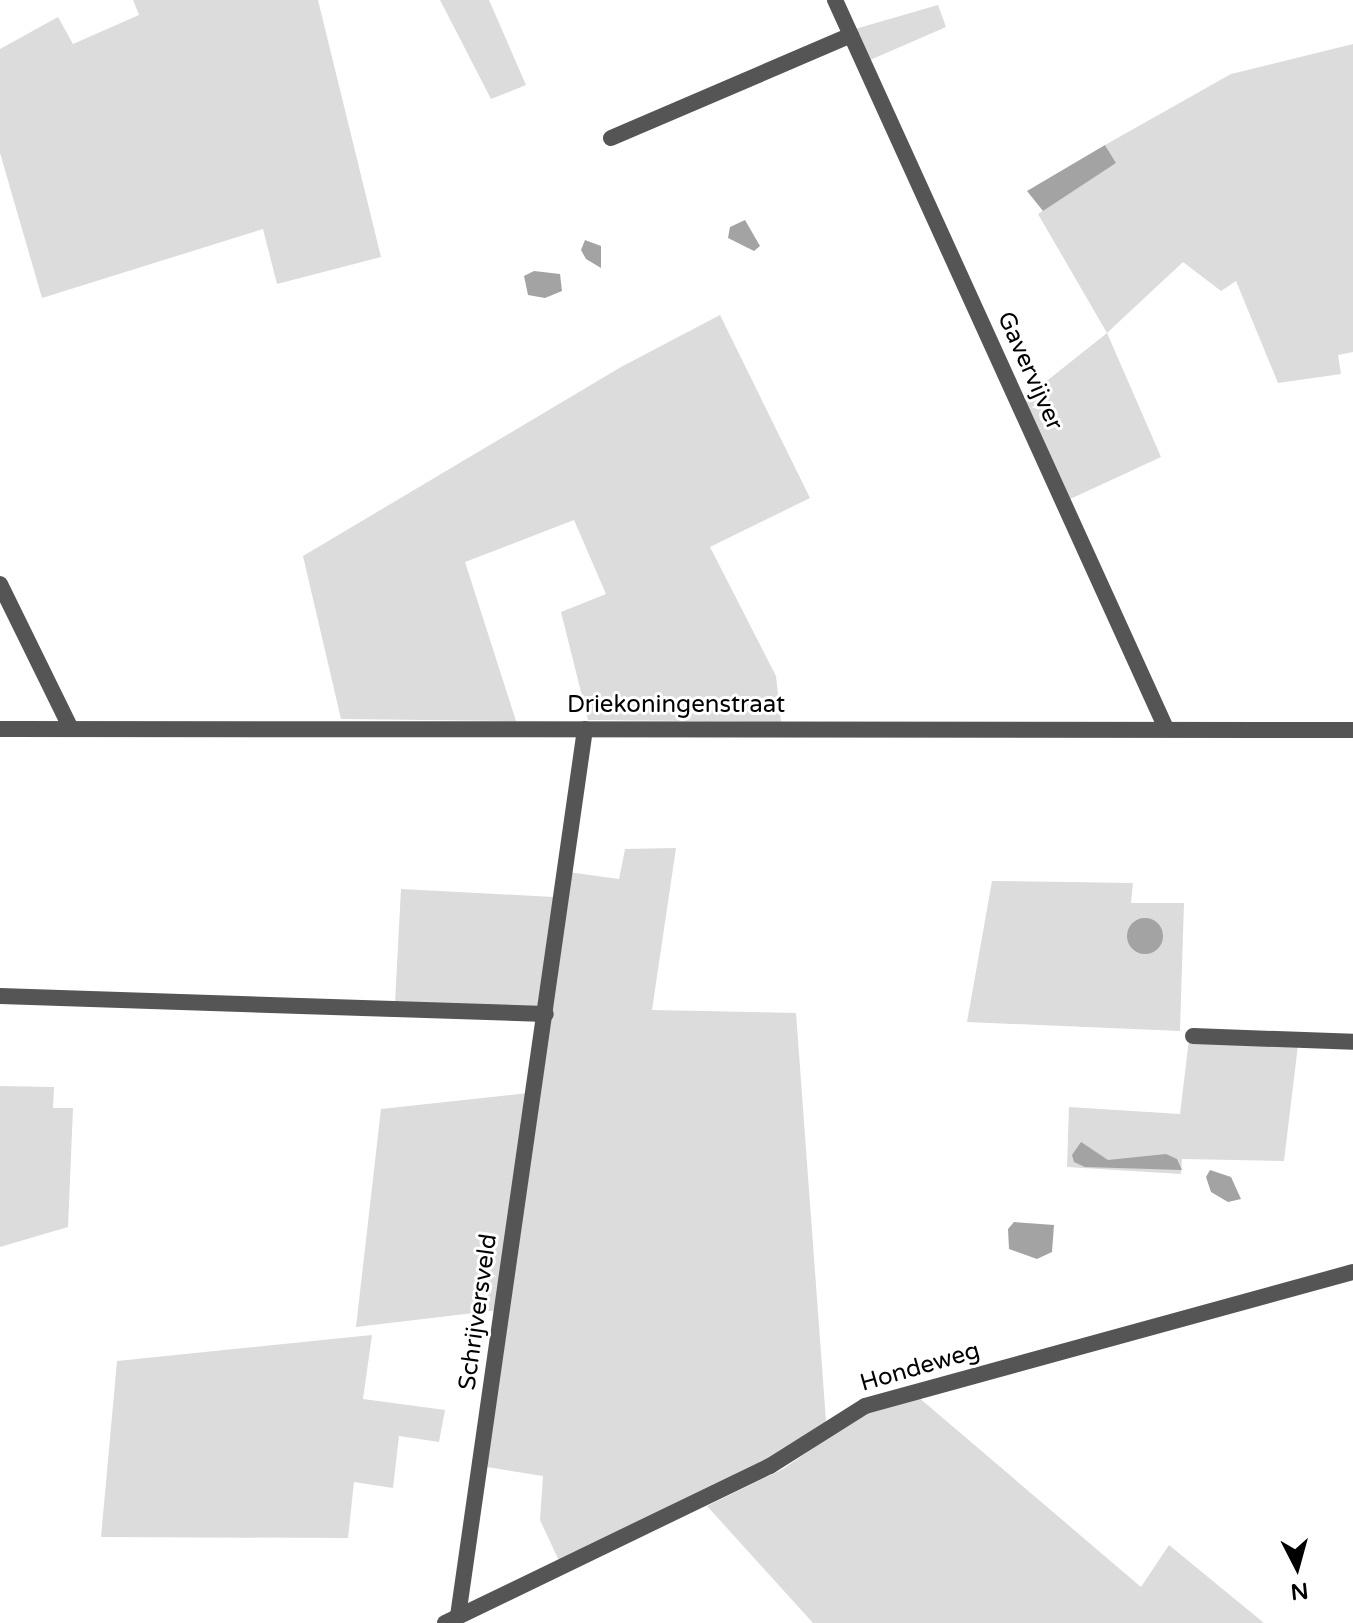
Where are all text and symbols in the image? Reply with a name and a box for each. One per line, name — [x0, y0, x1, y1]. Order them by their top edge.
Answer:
street label: Gavervijver — [991, 307, 1069, 435]
street label: Driekoningenstraat — [567, 691, 785, 719]
street label: Schrijversveld — [453, 1232, 503, 1392]
street label: Hondeweg — [857, 1336, 983, 1398]
north arrow — [1257, 1527, 1337, 1607]
text: N — [1289, 1577, 1310, 1605]

